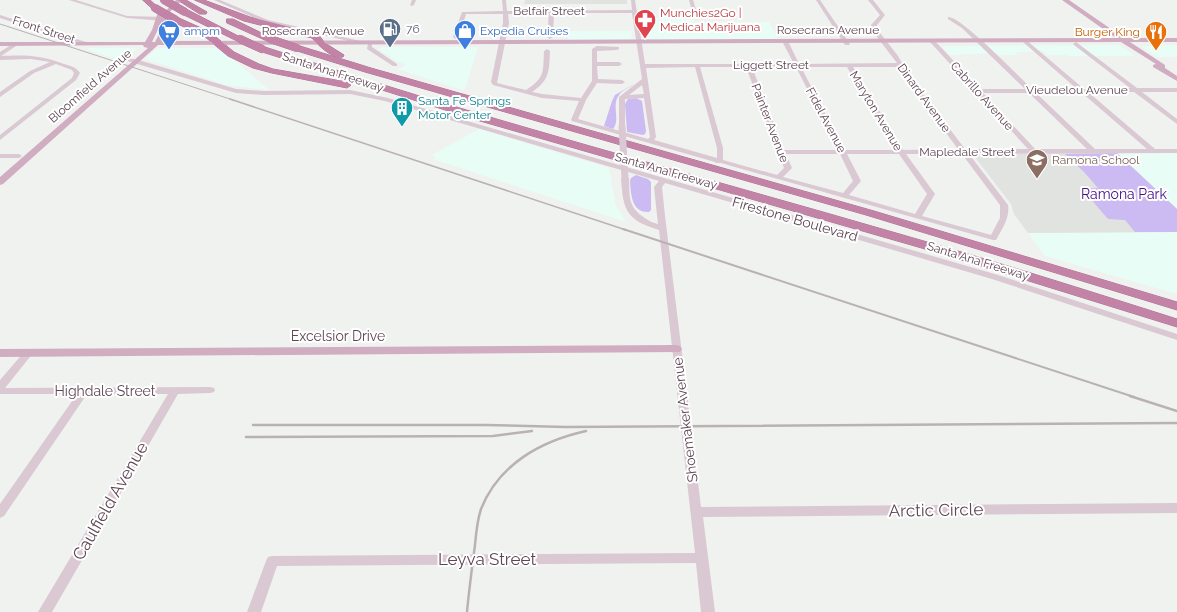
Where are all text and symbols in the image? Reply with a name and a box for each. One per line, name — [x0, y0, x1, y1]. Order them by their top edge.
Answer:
street label: Belfair Street — [513, 4, 585, 18]
place label: Munchies2Go | Medical Marijuana — [660, 6, 760, 34]
pharmacy icon: Munchies2Go | Medical Marijuana — [632, 7, 658, 40]
street label: Front Street — [11, 13, 77, 47]
fuel station icon: 76 — [377, 16, 403, 49]
supermarket icon: ampm — [156, 18, 182, 51]
shop icon: Expedia Cruises — [452, 18, 478, 51]
restaurant icon: Burger King — [1143, 19, 1169, 52]
place label: 76 — [406, 22, 420, 36]
street label: Rosecrans Avenue — [777, 23, 879, 37]
place label: ampm — [184, 24, 220, 38]
street label: Rosecrans Avenue — [262, 24, 364, 38]
place label: Expedia Cruises — [480, 24, 569, 38]
place label: Burger King — [1075, 25, 1140, 39]
street label: Bloomfield Avenue — [46, 46, 134, 126]
street label: Santa Ana Freeway — [281, 49, 386, 95]
street label: Liggett Street — [733, 58, 809, 72]
street label: Cabrillo Avenue — [948, 59, 1016, 133]
street label: Dinard Avenue — [895, 61, 953, 135]
street label: Maryton Avenue — [847, 69, 905, 153]
street label: Painter Avenue — [749, 82, 791, 164]
street label: Vieudelou Avenue — [1026, 83, 1128, 97]
street label: Fidel Avenue — [803, 85, 849, 155]
place label: Santa Fe Springs Motor Center — [418, 94, 511, 122]
building icon: Santa Fe Springs Motor Center — [389, 95, 415, 128]
street label: Mapledale Street — [919, 145, 1015, 159]
school or university icon: Ramona School — [1024, 147, 1050, 180]
street label: Santa Ana Freeway — [613, 150, 719, 192]
place label: Ramona School — [1052, 153, 1140, 167]
park label: Ramona Park — [1081, 186, 1167, 202]
street label: Firestone Boulevard — [730, 193, 860, 245]
street label: Santa Ana Freeway — [925, 239, 1031, 283]
street label: Excelsior Drive — [291, 328, 385, 344]
street label: Shoemaker Avenue — [669, 357, 701, 483]
street label: Highdale Street — [55, 383, 156, 399]
street label: Caulfield Avenue — [68, 438, 152, 564]
street label: Arctic Circle — [889, 499, 983, 521]
street label: Leyva Street — [438, 549, 536, 569]

